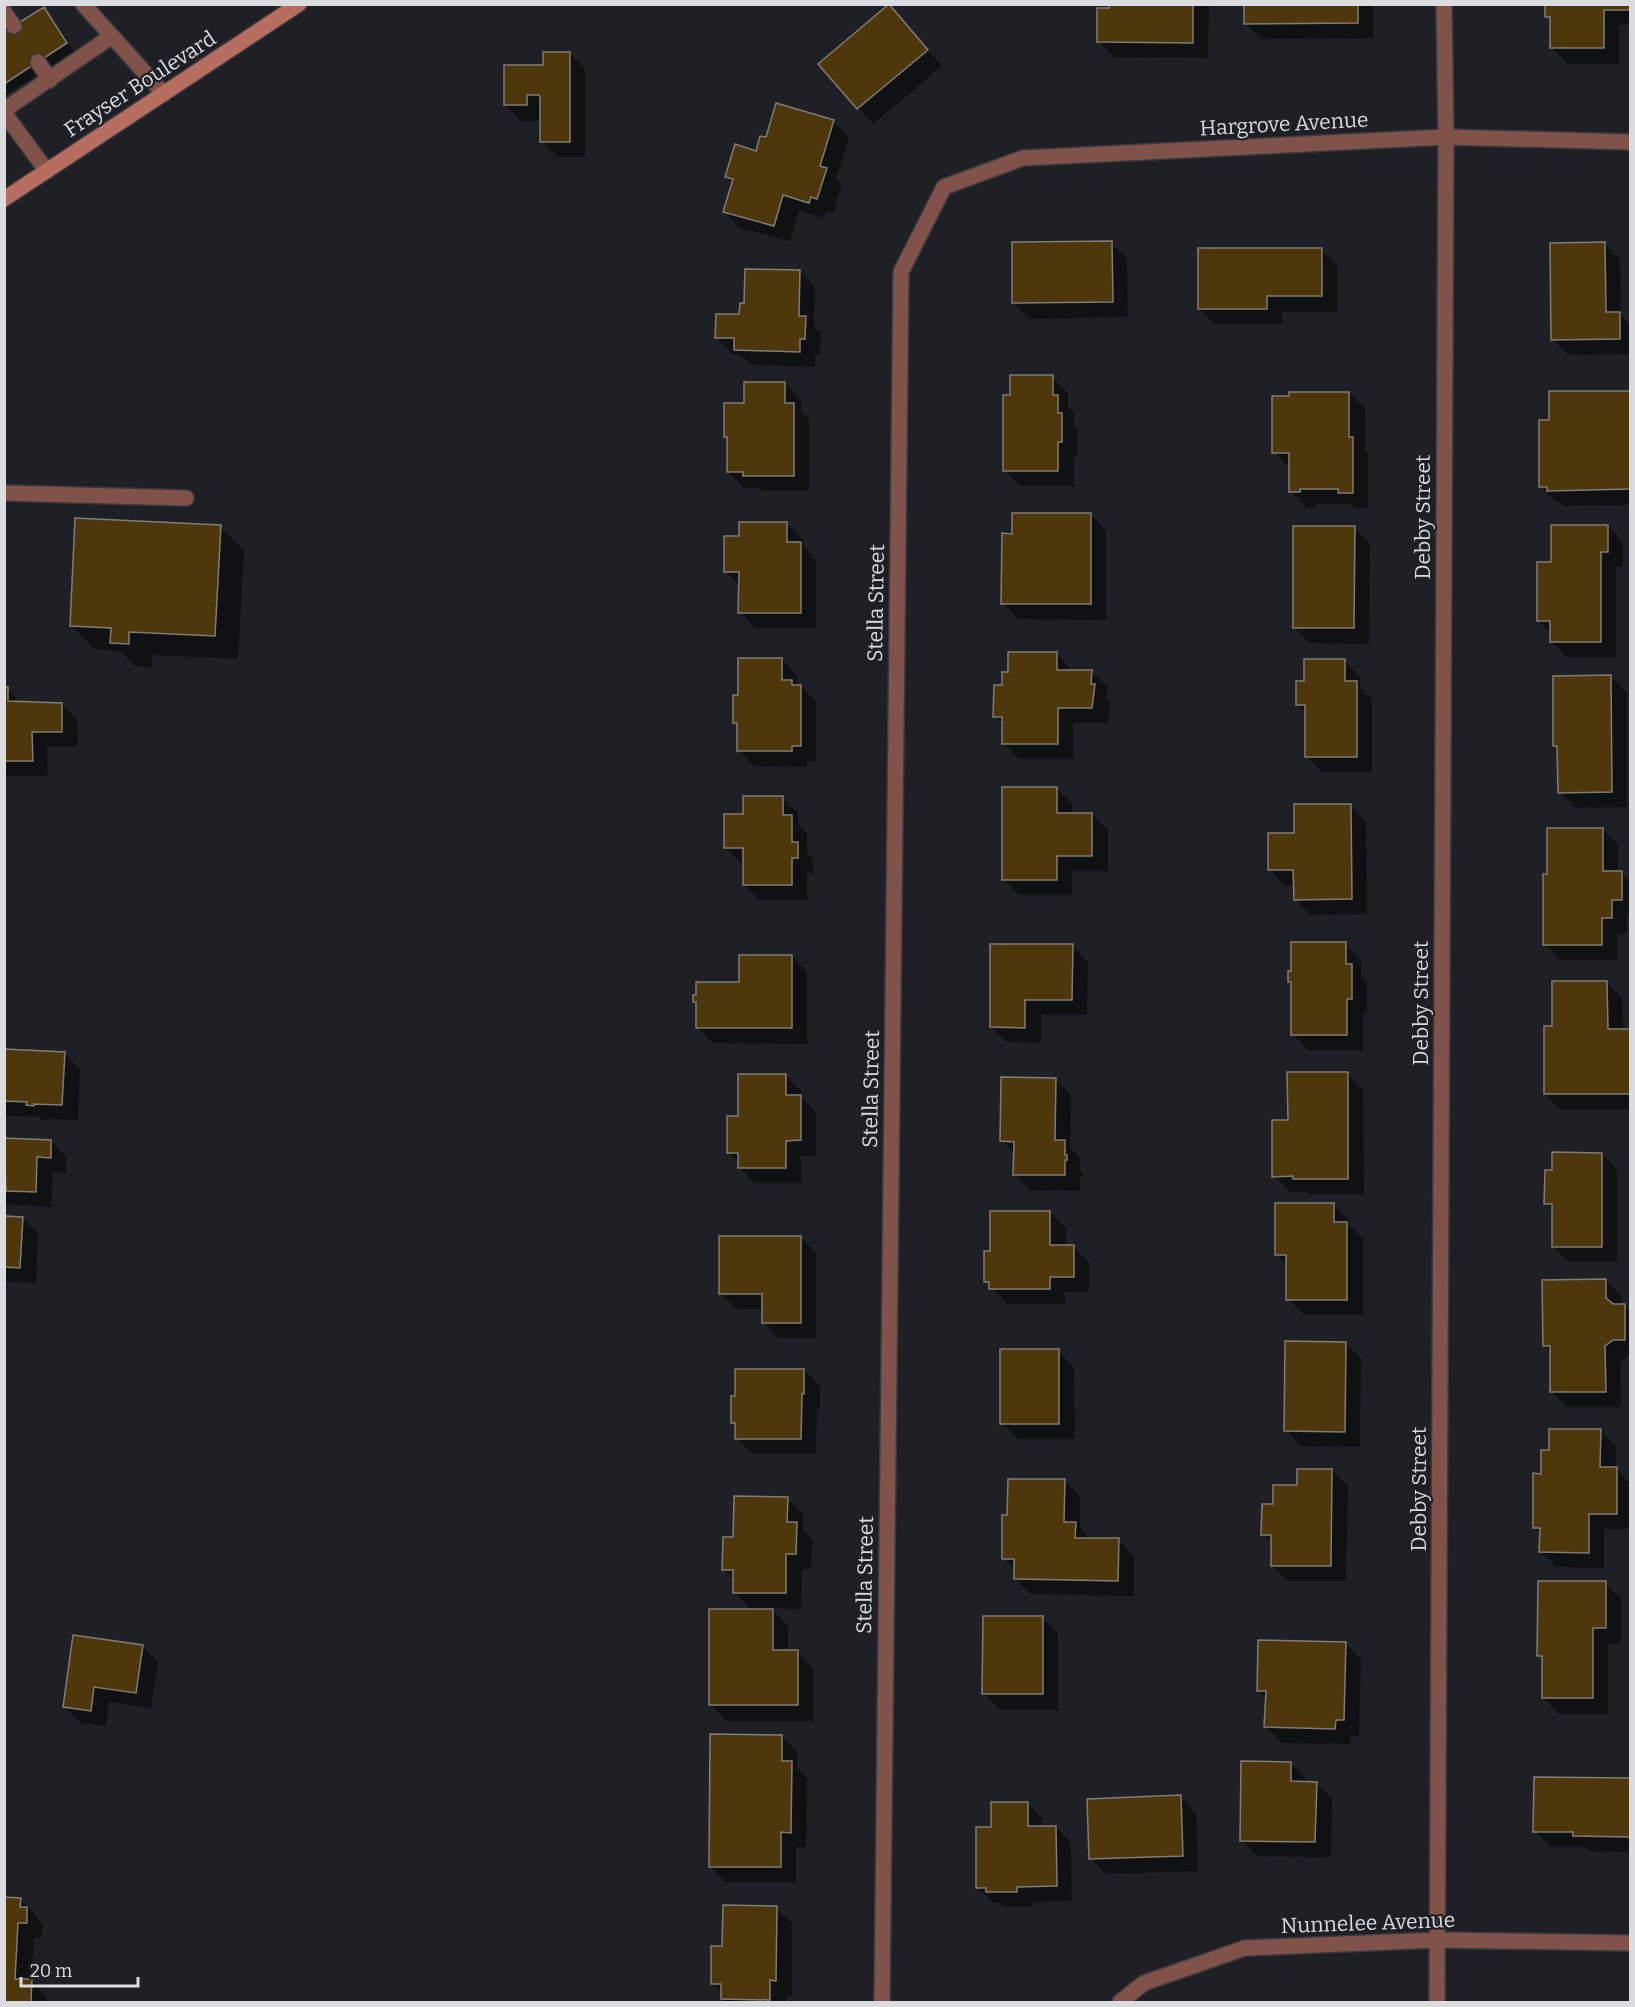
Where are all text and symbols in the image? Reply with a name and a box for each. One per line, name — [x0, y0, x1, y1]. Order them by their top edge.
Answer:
street label: Frayser Boulevard — [59, 25, 221, 143]
street label: Hargrove Avenue — [1199, 107, 1369, 141]
street label: Debby Street — [1410, 454, 1436, 579]
street label: Stella Street — [862, 543, 890, 662]
street label: Debby Street — [1408, 940, 1434, 1065]
street label: Stella Street — [857, 1029, 885, 1148]
street label: Debby Street — [1406, 1426, 1432, 1551]
street label: Stella Street — [851, 1515, 879, 1634]
street label: Nunnelee Avenue — [1280, 1907, 1456, 1939]
scale bar — [21, 1950, 138, 1988]
text: 20 m — [30, 1960, 72, 1982]

